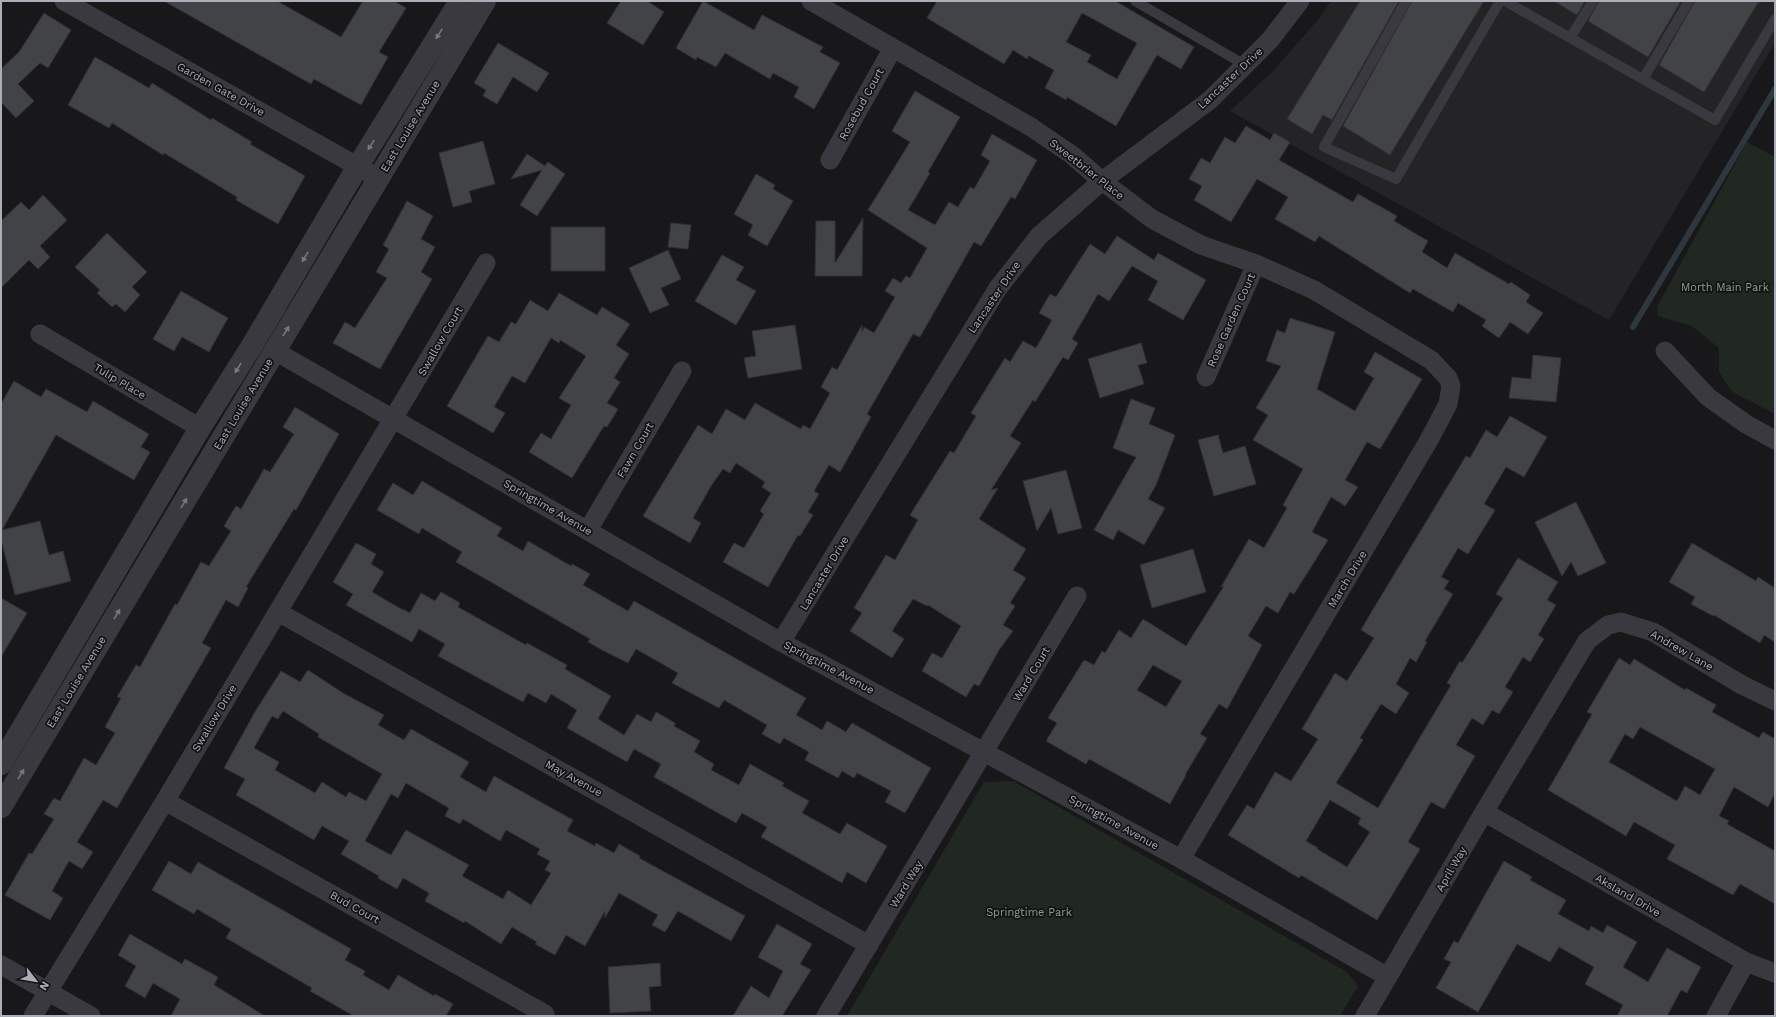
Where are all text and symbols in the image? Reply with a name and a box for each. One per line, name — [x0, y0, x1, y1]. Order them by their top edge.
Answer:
one-way arrow — [436, 28, 443, 40]
street label: Lancaster Drive — [1195, 45, 1266, 112]
street label: Garden Gate Drive — [175, 60, 267, 119]
street label: Rosebud Court — [836, 66, 887, 142]
street label: East Louise Avenue — [378, 78, 443, 174]
street label: Sweetbrier Place — [1047, 136, 1126, 202]
one-way arrow — [367, 140, 375, 150]
one-way arrow — [301, 251, 308, 263]
street label: Lancaster Drive — [966, 259, 1023, 336]
street label: Rose Garden Court — [1205, 271, 1258, 369]
park label: Morth Main Park — [1681, 281, 1769, 294]
street label: Swallow Court — [415, 304, 466, 378]
one-way arrow — [283, 325, 290, 337]
street label: East Louise Avenue — [211, 356, 276, 452]
street label: Tulip Place — [91, 361, 148, 402]
one-way arrow — [234, 363, 242, 373]
street label: Fawn Court — [614, 420, 657, 480]
street label: Springtime Avenue — [501, 477, 595, 538]
one-way arrow — [180, 497, 187, 509]
street label: Lancaster Drive — [797, 534, 852, 613]
street label: March Drive — [1325, 549, 1369, 610]
one-way arrow — [113, 608, 120, 620]
street label: Andrew Lane — [1648, 627, 1715, 674]
street label: East Louise Avenue — [44, 634, 109, 730]
street label: Springtime Avenue — [781, 638, 876, 697]
street label: Ward Court — [1010, 644, 1053, 704]
street label: Swallow Drive — [189, 683, 239, 754]
street label: May Avenue — [543, 758, 604, 799]
one-way arrow — [17, 769, 25, 779]
street label: Springtime Avenue — [1067, 792, 1161, 852]
street label: April Way — [1433, 844, 1470, 894]
street label: Ward Way — [887, 858, 926, 910]
street label: Aksland Drive — [1593, 871, 1663, 919]
street label: Bud Court — [328, 889, 382, 926]
park label: Springtime Park — [986, 906, 1072, 919]
north arrow — [16, 961, 56, 1001]
text: N — [36, 979, 52, 993]

